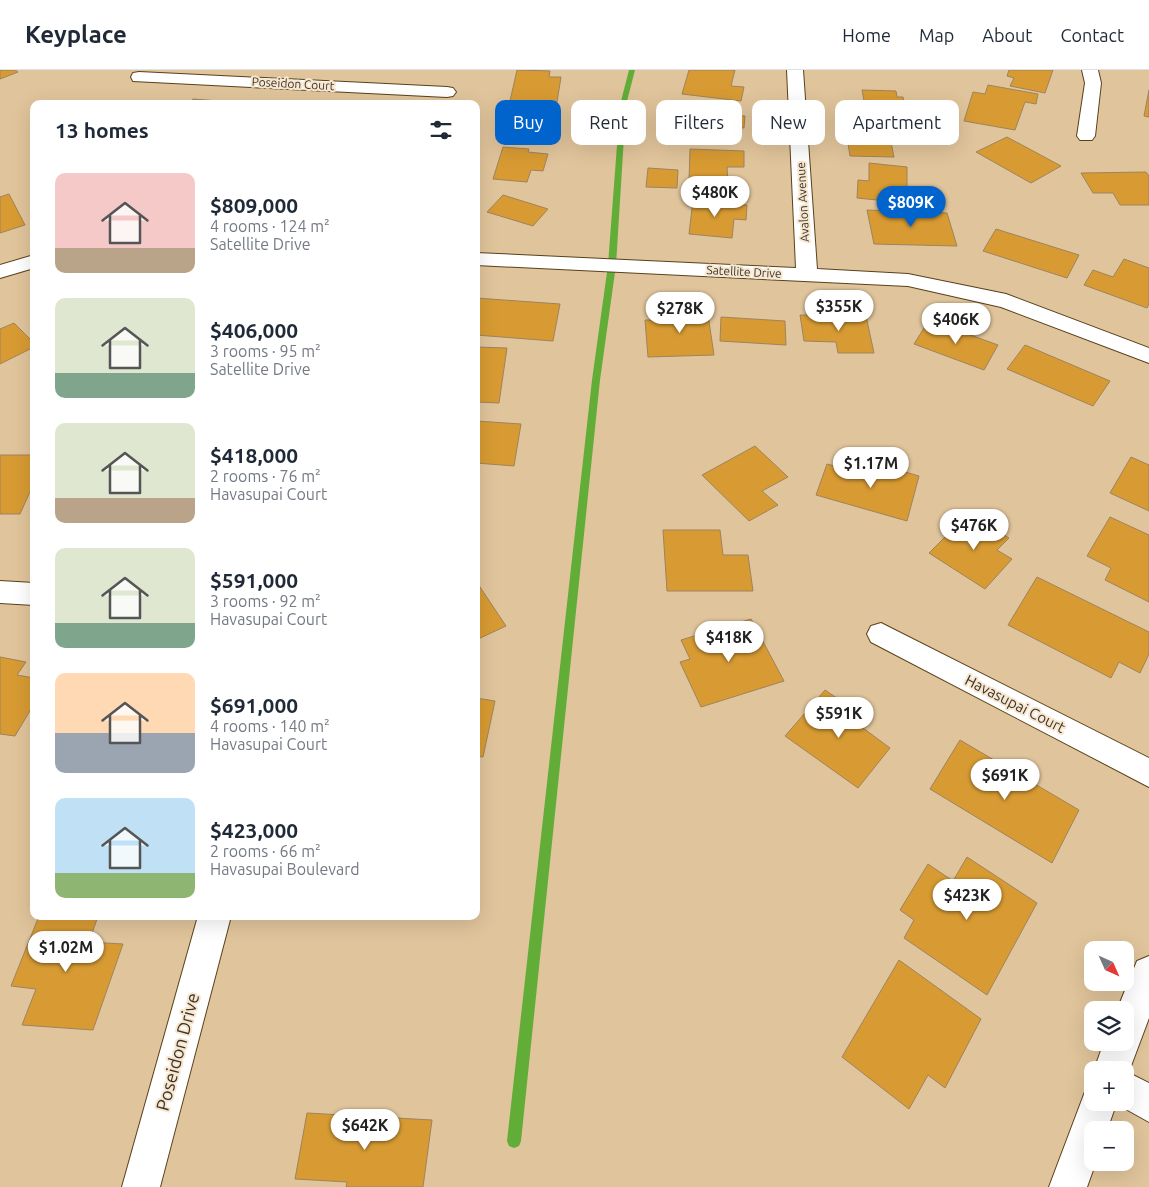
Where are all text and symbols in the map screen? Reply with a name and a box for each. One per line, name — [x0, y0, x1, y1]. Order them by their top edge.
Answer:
text: Keyplace — [25, 21, 127, 48]
text: Home — [842, 25, 891, 45]
text: Map — [919, 25, 954, 45]
text: About — [982, 25, 1032, 45]
text: Contact — [1060, 25, 1124, 45]
street label: Poseidon Court — [251, 75, 335, 92]
chip: Buy — [495, 100, 561, 145]
chip: Rent — [571, 100, 646, 145]
chip: Filters — [656, 100, 742, 145]
chip: New — [752, 100, 825, 145]
chip: Apartment — [835, 100, 959, 145]
icon: filters — [427, 116, 455, 144]
text: 13 homes — [55, 118, 149, 142]
street label: Avalon Avenue — [794, 162, 811, 242]
pin: $480K — [680, 176, 750, 218]
text: $480K — [692, 183, 738, 201]
pin: $809K — [876, 186, 946, 228]
icon: home — [95, 193, 155, 253]
text: $809,000 — [210, 193, 298, 217]
text: $809K — [888, 193, 934, 211]
text: 4 rooms · 124 m² — [210, 217, 330, 235]
text: Satellite Drive — [210, 235, 311, 253]
street label: Satellite Drive — [706, 263, 782, 280]
pin: $355K — [804, 290, 874, 332]
pin: $278K — [645, 292, 715, 334]
text: $355K — [816, 297, 862, 315]
text: $278K — [657, 299, 703, 317]
pin: $406K — [921, 302, 991, 345]
text: $406K — [933, 310, 979, 328]
icon: home — [95, 318, 155, 378]
text: $406,000 — [210, 318, 298, 342]
text: 3 rooms · 95 m² — [210, 342, 321, 360]
text: Satellite Drive — [210, 360, 311, 378]
icon: home — [95, 443, 155, 503]
text: $418,000 — [210, 443, 298, 467]
pin: $1.17M — [830, 446, 912, 489]
text: $1.17M — [844, 454, 898, 472]
text: 2 rooms · 76 m² — [210, 467, 321, 485]
text: Havasupai Court — [210, 485, 327, 503]
pin: $476K — [939, 508, 1009, 551]
text: $476K — [951, 516, 997, 534]
icon: home — [95, 568, 155, 628]
text: $591,000 — [210, 568, 298, 592]
text: 3 rooms · 92 m² — [210, 592, 321, 610]
text: Havasupai Court — [210, 610, 327, 628]
pin: $418K — [694, 620, 764, 663]
text: $418K — [706, 628, 752, 646]
street label: Havasupai Court — [962, 671, 1068, 736]
icon: home — [95, 693, 155, 753]
text: $691,000 — [210, 693, 298, 717]
pin: $591K — [804, 696, 874, 739]
text: $591K — [816, 704, 862, 722]
text: 4 rooms · 140 m² — [210, 717, 330, 735]
text: Havasupai Court — [210, 735, 327, 753]
pin: $691K — [970, 758, 1040, 801]
text: $691K — [982, 766, 1028, 784]
icon: home — [95, 818, 155, 878]
text: $423,000 — [210, 818, 298, 842]
text: 2 rooms · 66 m² — [210, 842, 321, 860]
text: Havasupai Boulevard — [210, 860, 360, 878]
pin: $423K — [932, 878, 1002, 921]
text: $423K — [944, 886, 990, 904]
pin: $1.02M — [25, 930, 107, 973]
text: $1.02M — [39, 938, 93, 956]
north arrow — [1084, 941, 1134, 991]
map controls — [1084, 941, 1134, 1171]
street label: Poseidon Drive — [152, 991, 202, 1113]
button: layers — [1084, 1001, 1134, 1051]
button: + — [1084, 1061, 1134, 1111]
pin: $642K — [330, 1108, 400, 1151]
text: $642K — [342, 1116, 388, 1134]
button: − — [1084, 1121, 1134, 1171]

